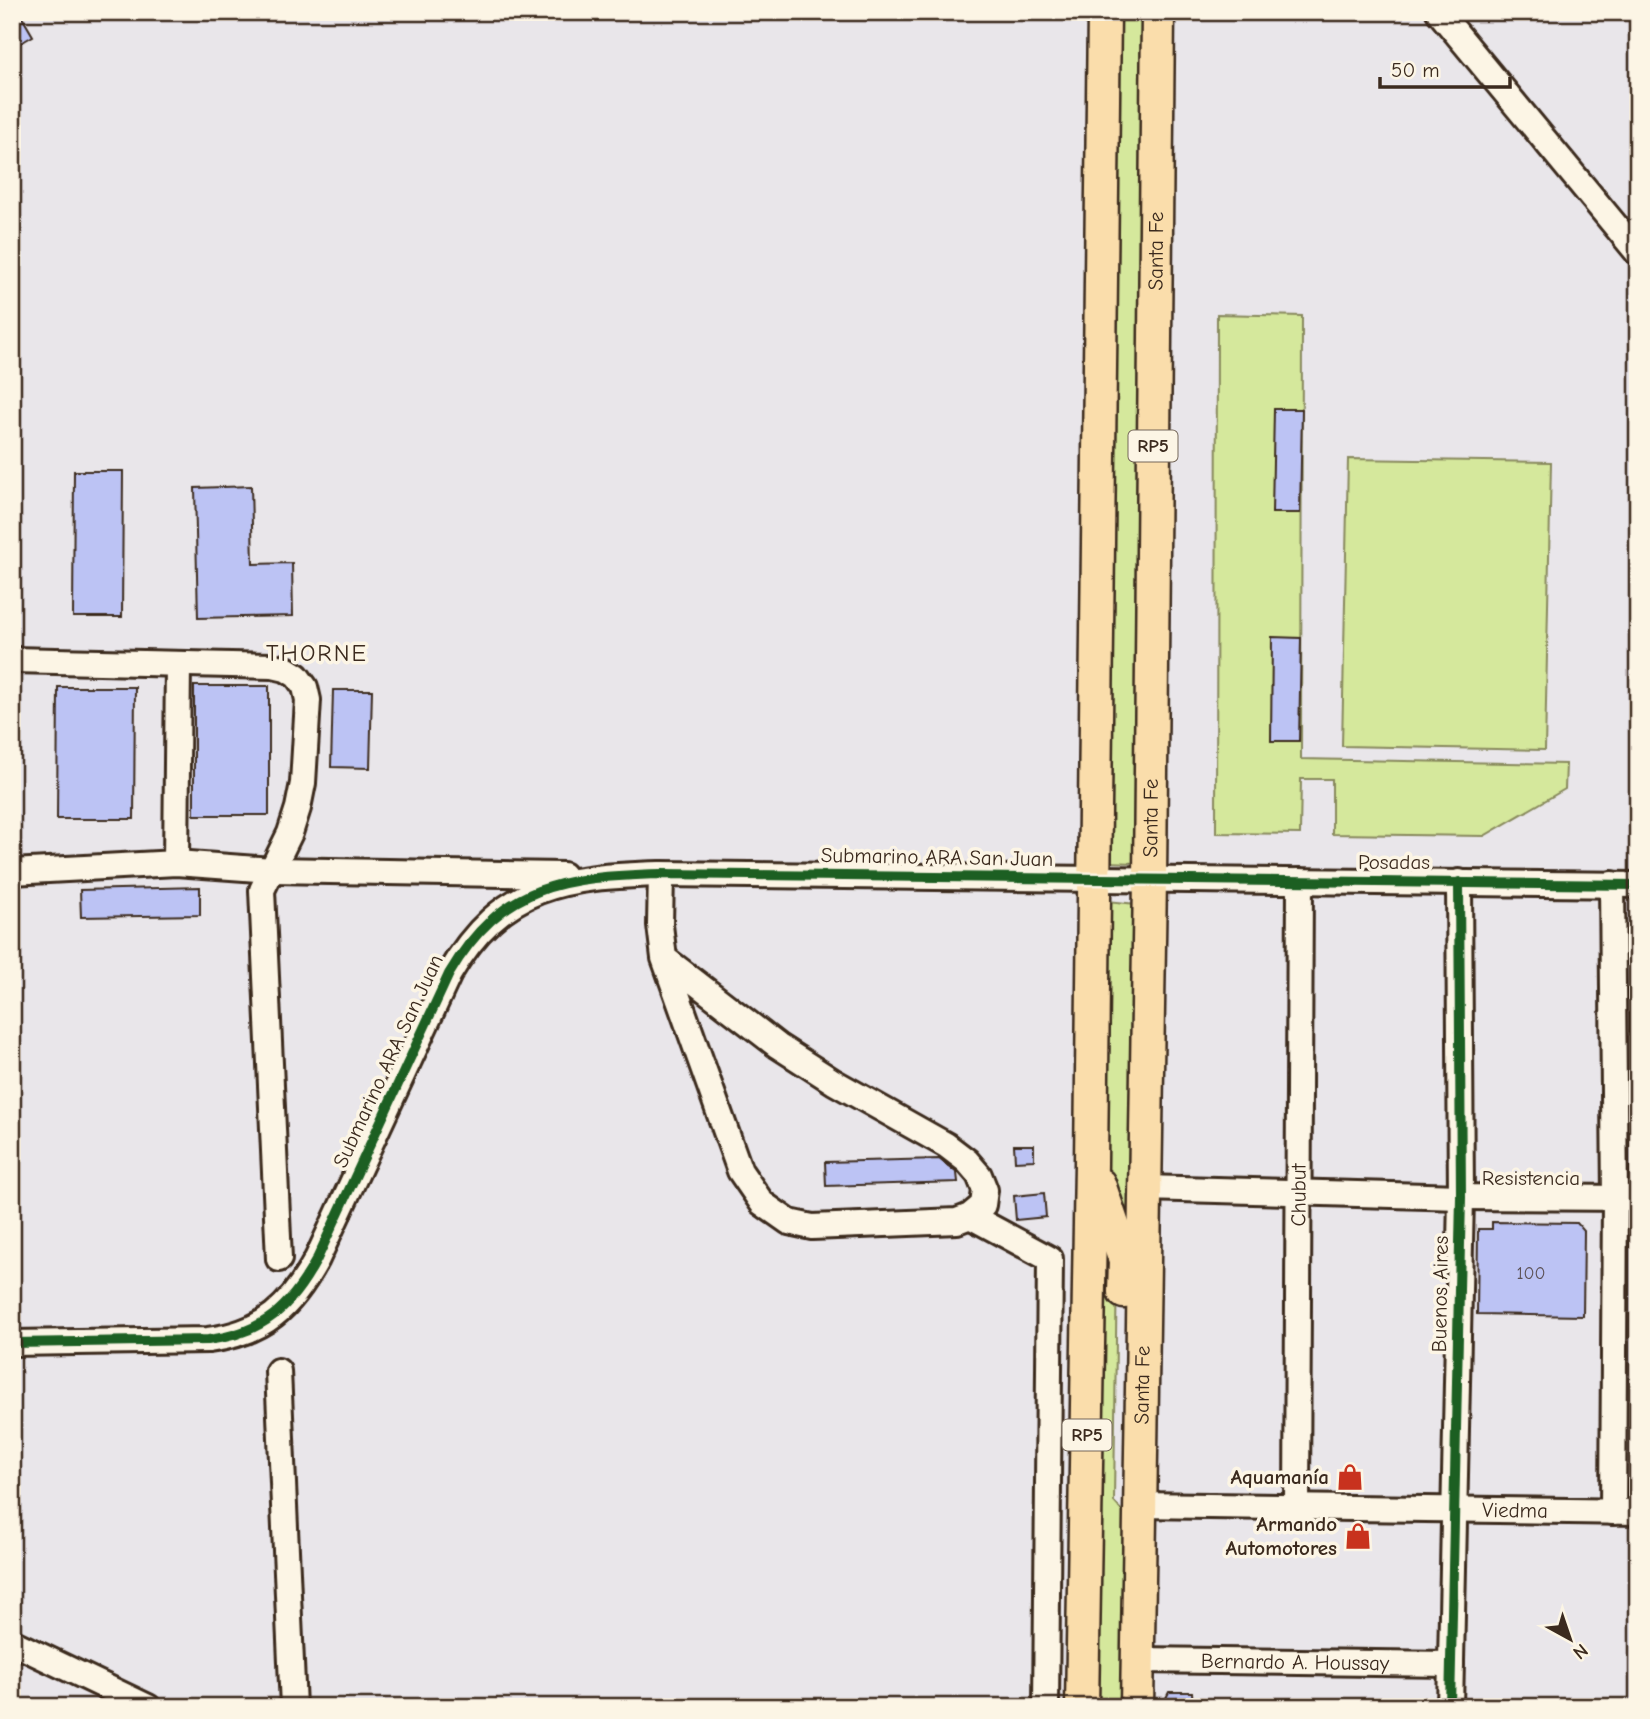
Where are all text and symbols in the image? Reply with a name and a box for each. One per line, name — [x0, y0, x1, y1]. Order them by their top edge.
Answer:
scale bar — [1380, 46, 1510, 90]
text: 50 m — [1391, 58, 1440, 82]
street label: Santa Fe — [1143, 212, 1168, 291]
road number: RP5 — [1128, 430, 1178, 462]
district label: THORNE — [266, 639, 368, 667]
street label: Santa Fe — [1138, 779, 1163, 858]
street label: Submarino ARA San Juan — [821, 843, 1053, 871]
street label: Posadas — [1358, 850, 1430, 874]
street label: Submarino ARA San Juan — [328, 951, 448, 1171]
street label: Chubut — [1286, 1163, 1311, 1227]
street label: Resistencia — [1482, 1166, 1580, 1190]
street label: Buenos Aires — [1427, 1235, 1453, 1353]
house number: 100 — [1516, 1263, 1546, 1284]
street label: Santa Fe — [1129, 1345, 1155, 1425]
road number: RP5 — [1062, 1420, 1112, 1450]
shop icon: Aquamanía — [1335, 1462, 1365, 1492]
place label: Aquamanía — [1231, 1465, 1329, 1489]
street label: Viedma — [1482, 1498, 1548, 1523]
place label: Armando Automotores — [1225, 1512, 1337, 1560]
shop icon: Armando Automotores — [1343, 1521, 1373, 1551]
north arrow — [1534, 1604, 1604, 1674]
text: N — [1568, 1639, 1592, 1664]
street label: Bernardo A. Houssay — [1201, 1649, 1390, 1675]

